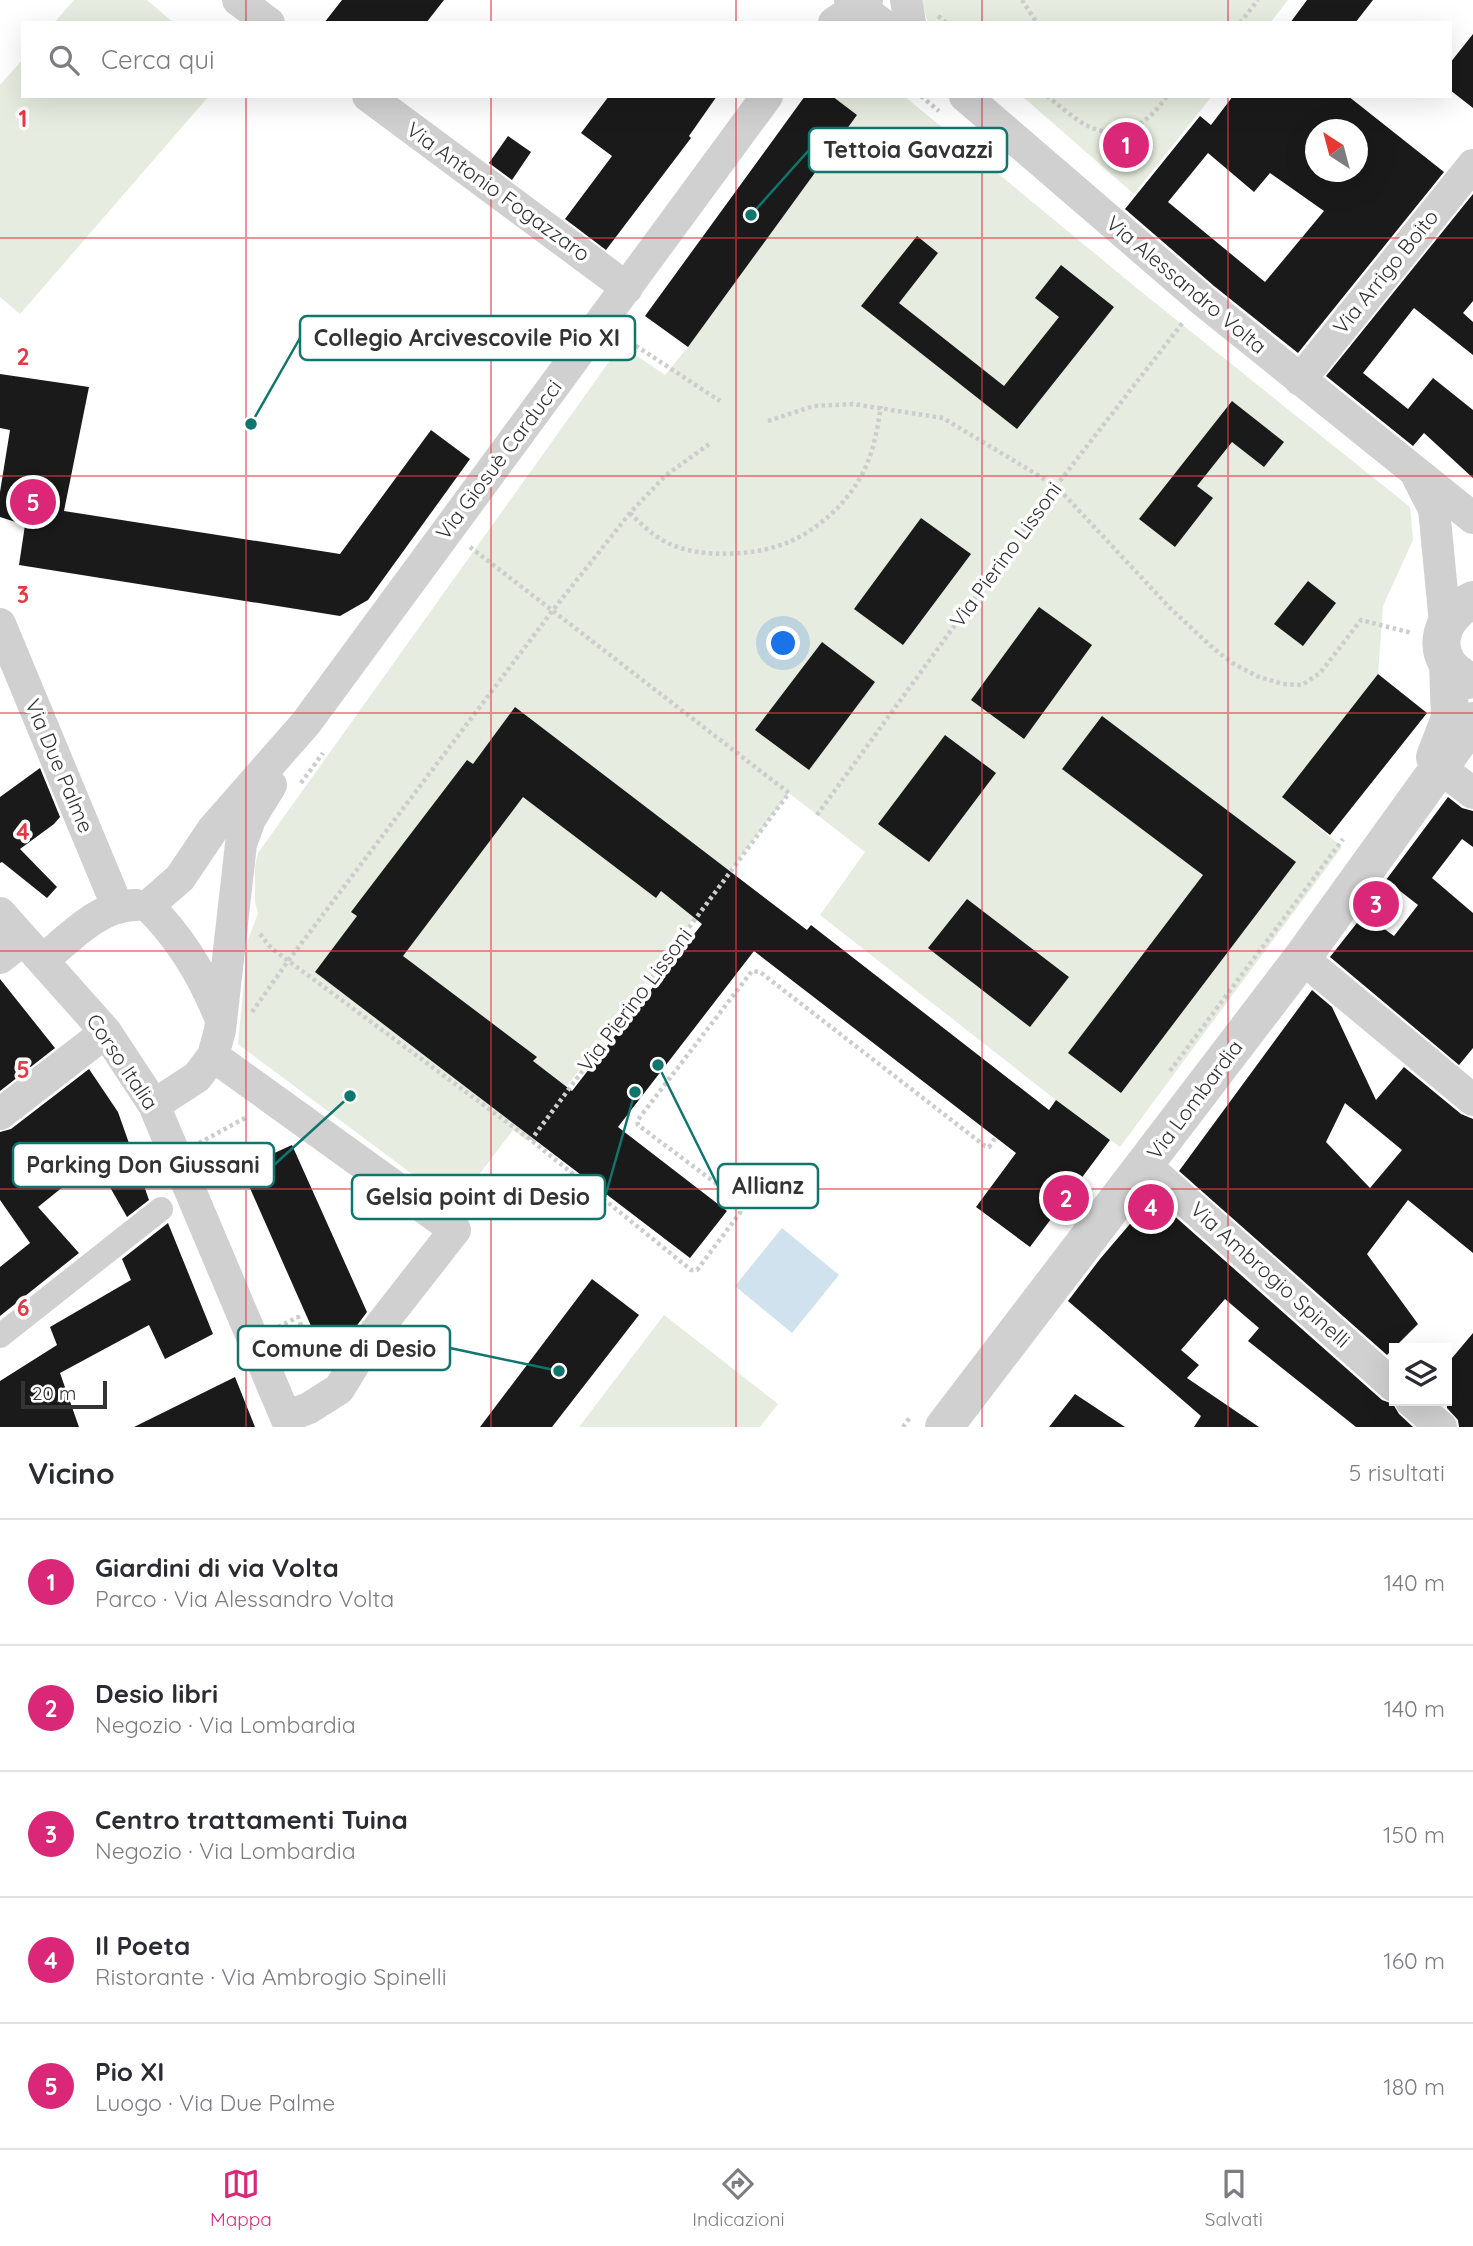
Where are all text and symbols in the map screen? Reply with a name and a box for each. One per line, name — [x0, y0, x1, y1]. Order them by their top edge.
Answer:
search box — [21, 21, 1452, 98]
icon: search — [45, 41, 83, 79]
text: Cerca qui — [101, 43, 215, 76]
text: 1 — [19, 104, 27, 133]
street label: Via Antonio Fogazzaro — [402, 116, 595, 267]
pin: 1 — [1103, 119, 1149, 171]
north arrow — [1305, 119, 1368, 182]
callout: Tettoia Gavazzi — [809, 128, 1007, 172]
text: Tettoia Gavazzi — [823, 135, 993, 164]
street label: Via Arrigo Boito — [1327, 204, 1443, 339]
street label: Via Alessandro Volta — [1101, 210, 1272, 359]
callout: Collegio Arcivescovile Pio XI — [300, 316, 635, 360]
text: Collegio Arcivescovile Pio XI — [314, 323, 620, 352]
text: 2 — [16, 342, 30, 371]
street label: Via Giosuè Carducci — [430, 374, 567, 544]
pin: 5 — [10, 476, 56, 528]
street label: Via Pierino Lissoni — [944, 477, 1067, 632]
text: 3 — [17, 580, 29, 609]
your location — [766, 626, 800, 660]
street label: Via Due Palme — [20, 695, 100, 836]
text: 4 — [16, 817, 30, 846]
pin: 3 — [1353, 878, 1399, 930]
street label: Via Pierino Lissoni — [572, 922, 697, 1077]
street label: Corso Italia — [81, 1009, 164, 1114]
street label: Via Lombardia — [1141, 1034, 1248, 1164]
text: 5 — [16, 1055, 30, 1084]
callout: Parking Don Giussani — [13, 1143, 274, 1187]
text: Parking Don Giussani — [26, 1150, 260, 1179]
callout: Allianz — [718, 1164, 818, 1208]
text: Allianz — [732, 1171, 804, 1200]
pin: 2 — [1043, 1172, 1089, 1224]
callout: Gelsia point di Desio — [352, 1175, 605, 1219]
pin: 4 — [1128, 1181, 1174, 1233]
text: Gelsia point di Desio — [366, 1182, 590, 1211]
street label: Via Ambrogio Spinelli — [1185, 1196, 1356, 1353]
text: 6 — [17, 1293, 29, 1322]
callout: Comune di Desio — [238, 1326, 450, 1370]
text: Comune di Desio — [252, 1334, 436, 1363]
map controls — [1389, 1343, 1452, 1406]
button: layers — [1389, 1343, 1452, 1406]
scale bar — [21, 1378, 107, 1410]
text: 20 m — [32, 1381, 76, 1405]
text: Vicino — [28, 1454, 115, 1492]
text: 5 risultati — [1349, 1458, 1445, 1487]
text: Giardini di via Volta — [95, 1551, 339, 1584]
text: 1 — [47, 1568, 55, 1597]
text: 140 m — [1384, 1568, 1445, 1597]
text: Parco · Via Alessandro Volta — [95, 1584, 394, 1613]
text: Desio libri — [95, 1677, 218, 1710]
text: 2 — [44, 1694, 58, 1723]
text: 140 m — [1384, 1694, 1445, 1723]
text: Negozio · Via Lombardia — [95, 1710, 356, 1739]
text: Centro trattamenti Tuina — [95, 1803, 408, 1836]
text: 3 — [45, 1820, 57, 1849]
text: 150 m — [1383, 1820, 1445, 1849]
text: Negozio · Via Lombardia — [95, 1836, 356, 1865]
text: Il Poeta — [95, 1929, 190, 1962]
text: 4 — [44, 1946, 58, 1975]
text: 160 m — [1383, 1946, 1445, 1975]
text: Ristorante · Via Ambrogio Spinelli — [95, 1962, 447, 1991]
text: Pio XI — [95, 2055, 165, 2088]
text: 5 — [44, 2072, 58, 2101]
text: 180 m — [1383, 2072, 1445, 2101]
text: Luogo · Via Due Palme — [95, 2088, 335, 2117]
tab: Mappa — [210, 2165, 272, 2231]
tab: Indicazioni — [692, 2165, 784, 2231]
tab: Salvati — [1205, 2165, 1263, 2231]

